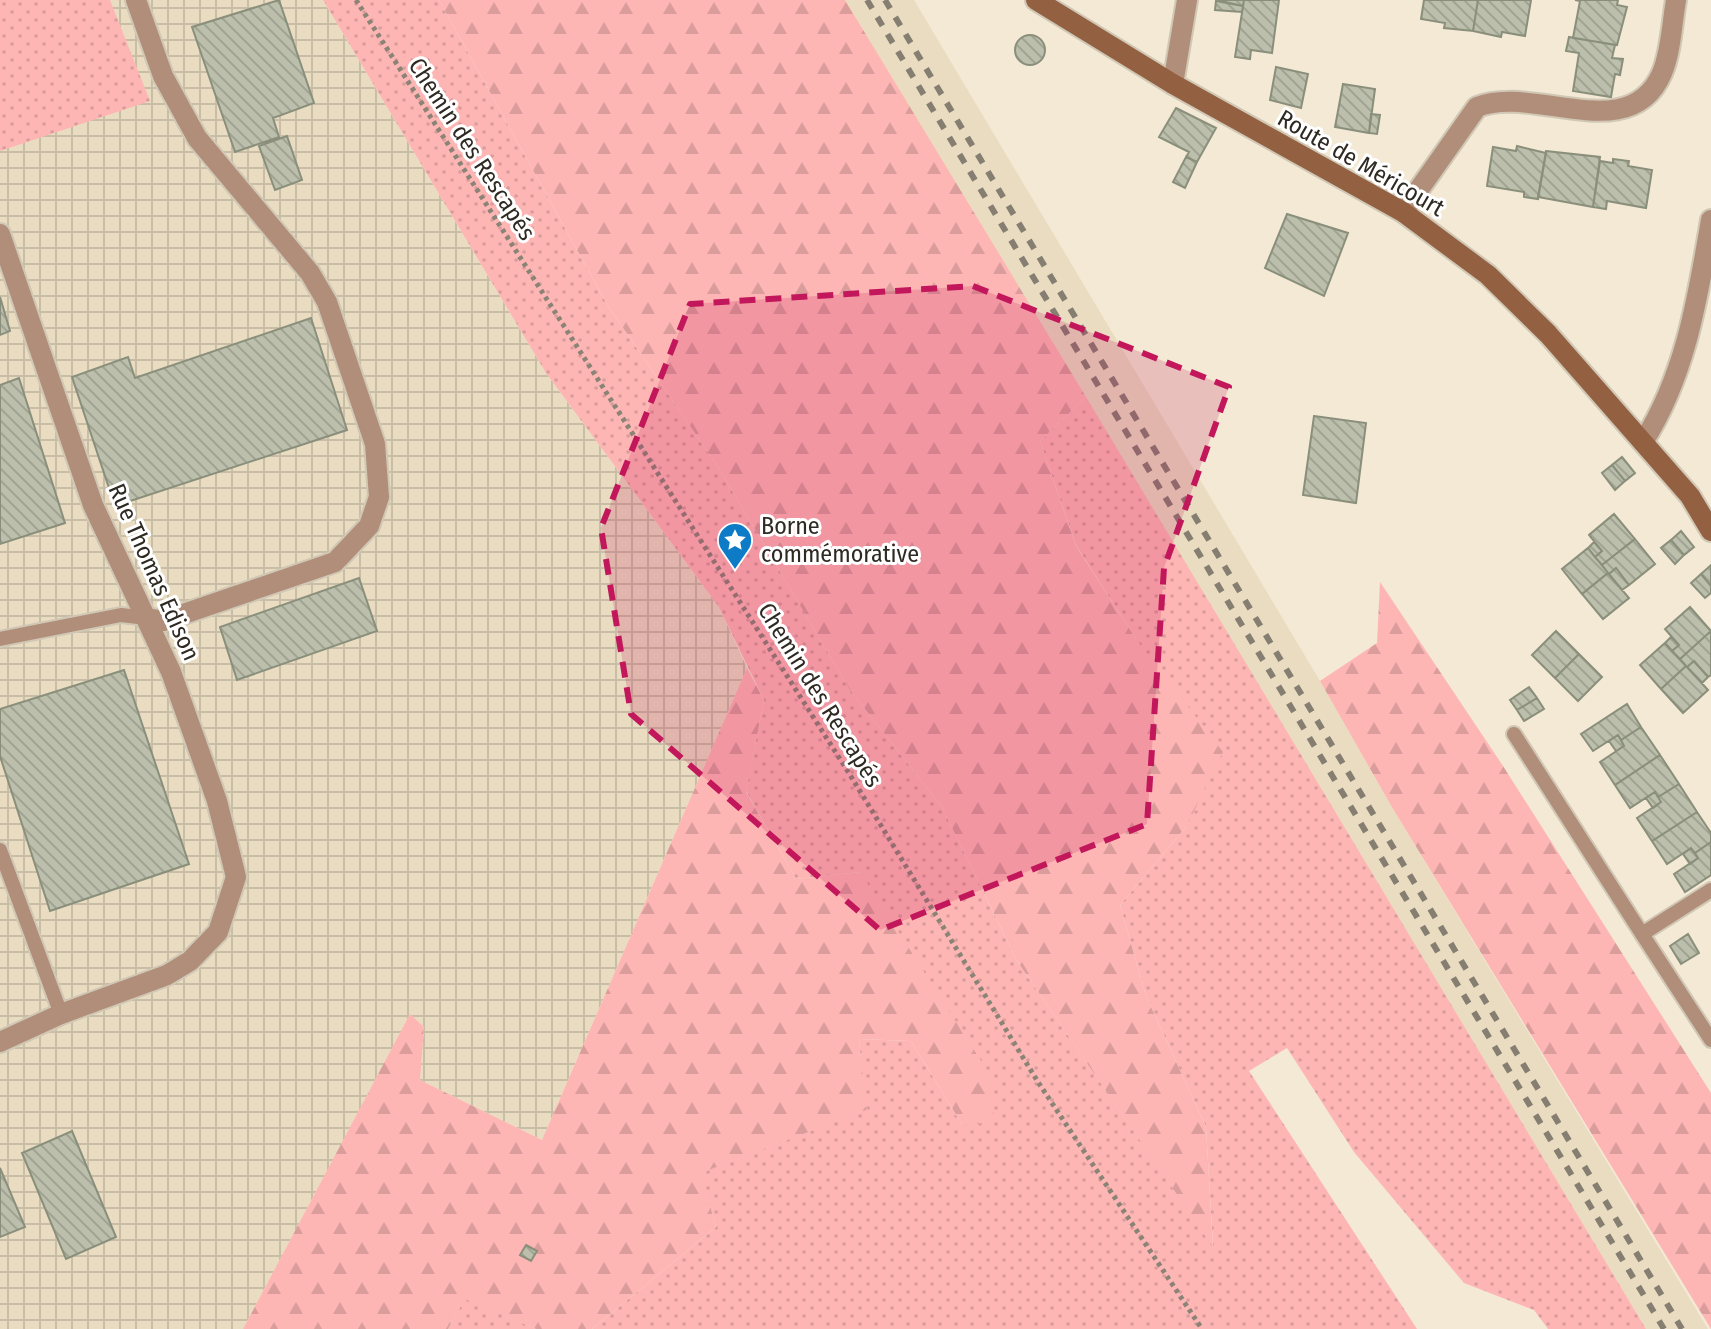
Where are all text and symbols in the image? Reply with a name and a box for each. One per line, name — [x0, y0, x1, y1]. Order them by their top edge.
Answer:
street label: Chemin des Rescapés — [403, 53, 541, 245]
street label: Route de Méricourt — [1273, 104, 1449, 222]
street label: Rue Thomas Edison — [102, 479, 206, 665]
place label: Borne commémorative — [761, 512, 919, 568]
place icon: Borne commémorative — [716, 521, 754, 571]
street label: Chemin des Rescapés — [752, 598, 888, 792]

